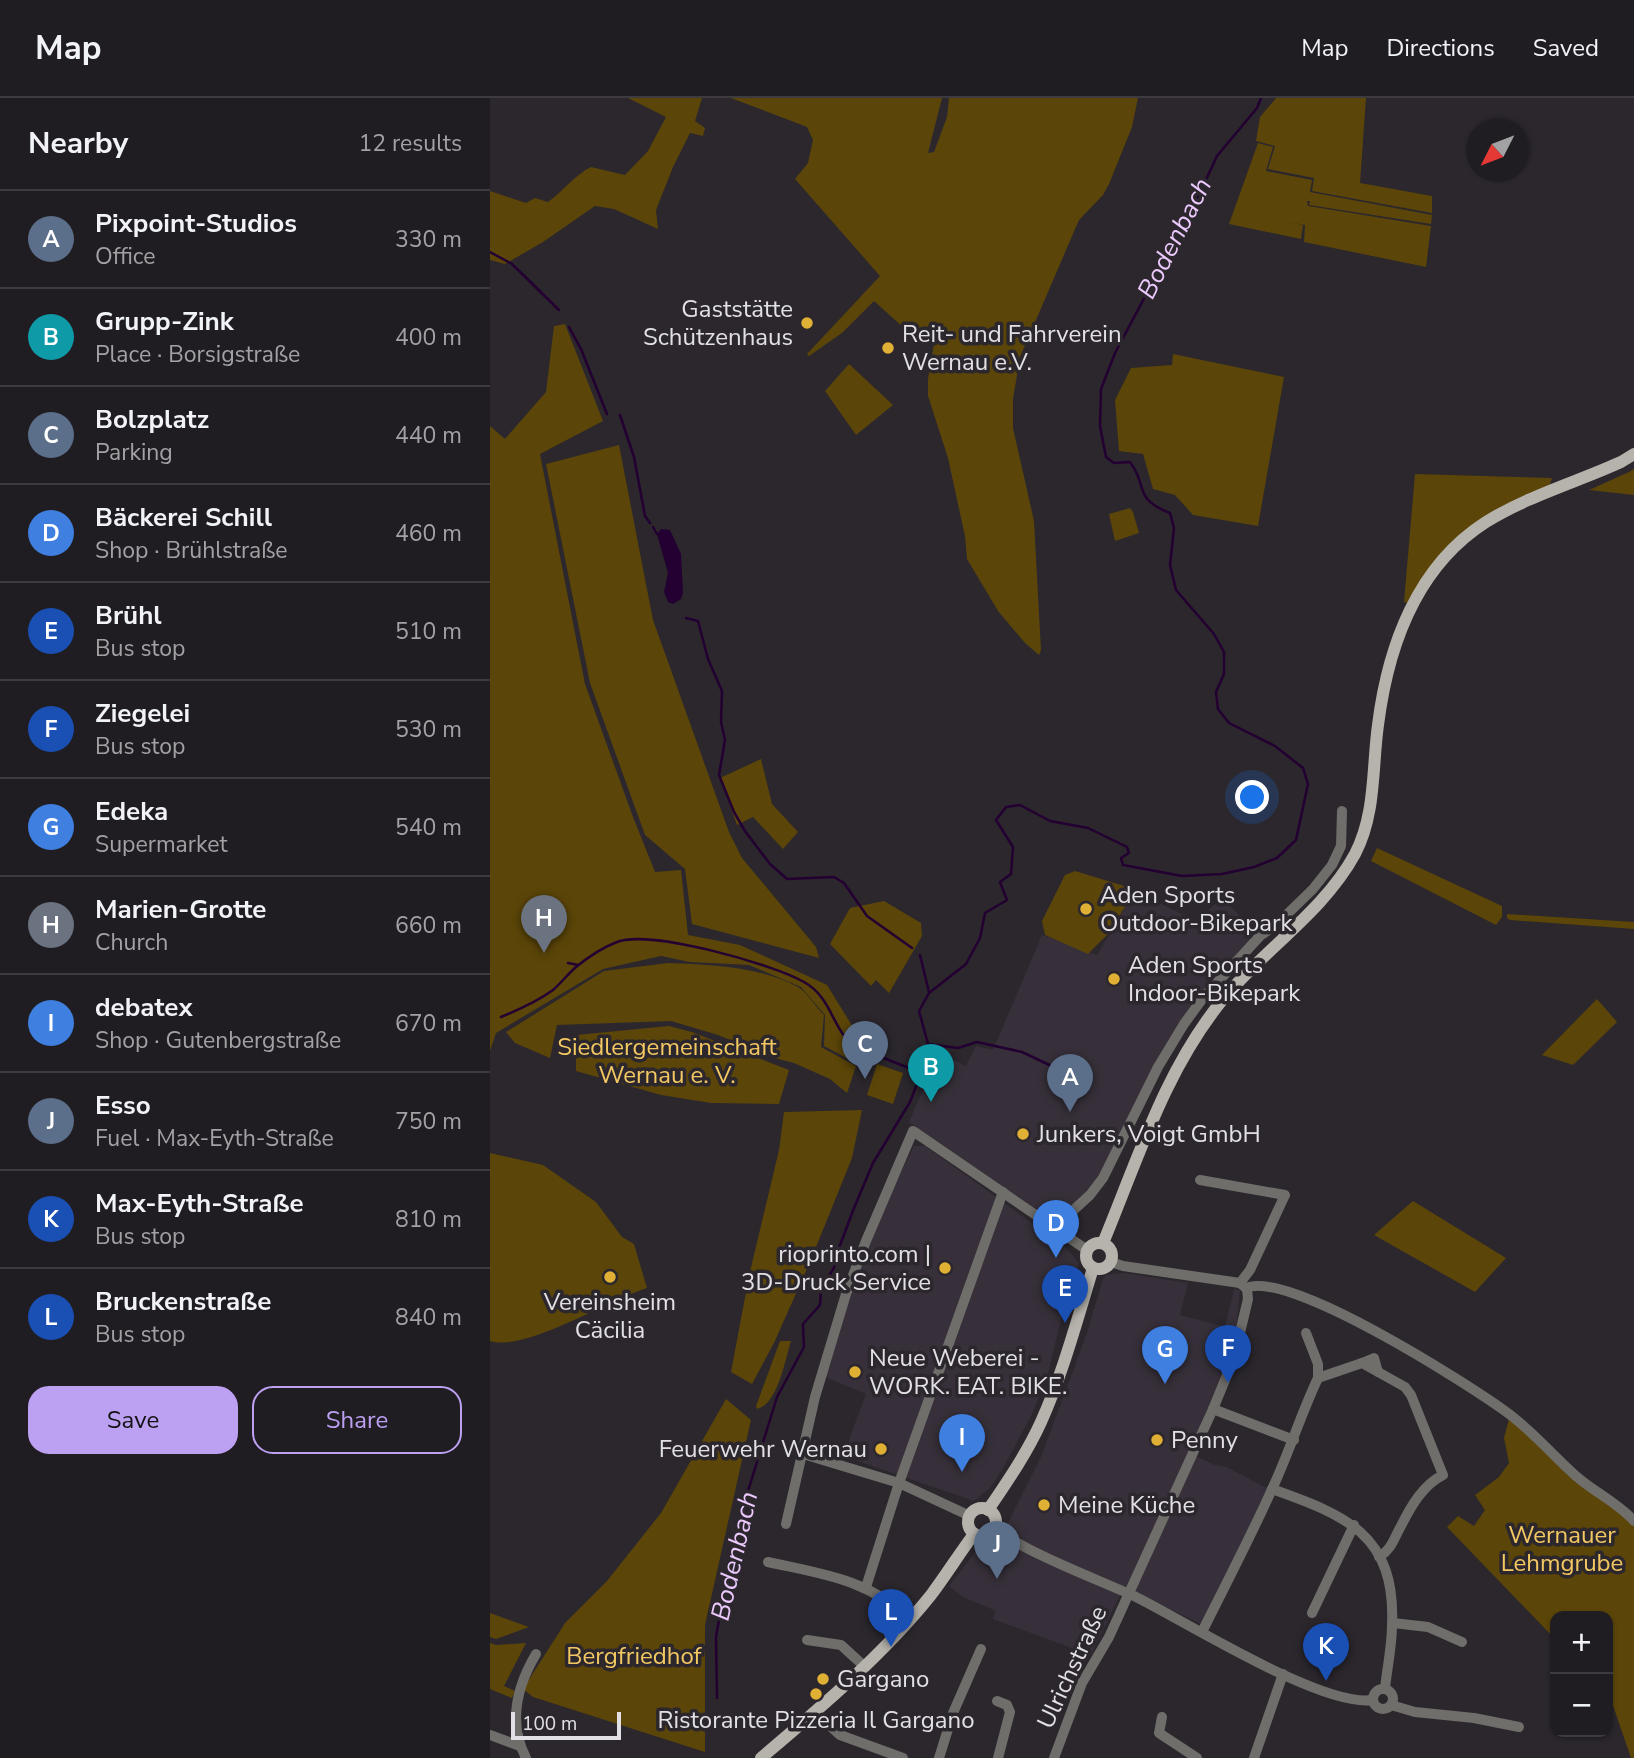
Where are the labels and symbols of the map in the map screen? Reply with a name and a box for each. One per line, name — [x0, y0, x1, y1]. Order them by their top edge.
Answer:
north arrow — [1466, 119, 1529, 182]
water label: Bodenbach — [1129, 172, 1220, 305]
place label: Gaststätte Schützenhaus — [643, 293, 793, 353]
marker: Gaststätte Schützenhaus — [799, 315, 815, 331]
place label: Reit- und Fahrverein Wernau e.V. — [902, 318, 1122, 378]
marker: Reit- und Fahrverein Wernau e.V. — [880, 340, 896, 356]
your location — [1235, 780, 1269, 814]
place label: Aden Sports Outdoor-Bikepark — [1100, 879, 1294, 939]
pin: H — [521, 895, 567, 953]
marker: Aden Sports Outdoor-Bikepark — [1078, 901, 1094, 917]
place label: Aden Sports Indoor-Bikepark — [1128, 949, 1301, 1009]
marker: Aden Sports Indoor-Bikepark — [1106, 971, 1122, 987]
pin: C — [842, 1021, 888, 1079]
park label: Siedlergemeinschaft Wernau e. V. — [557, 1031, 777, 1091]
pin: B — [908, 1044, 954, 1102]
pin: A — [1047, 1054, 1093, 1112]
place label: Junkers, Voigt GmbH — [1036, 1118, 1261, 1150]
marker: Junkers, Voigt GmbH — [1015, 1126, 1031, 1142]
pin: D — [1033, 1200, 1079, 1258]
place label: rioprinto.com | 3D-Druck Service — [741, 1238, 931, 1298]
marker: rioprinto.com | 3D-Druck Service — [937, 1260, 953, 1276]
pin: E — [1042, 1265, 1088, 1323]
marker: Vereinsheim Cäcilia — [602, 1269, 618, 1285]
place label: Vereinsheim Cäcilia — [543, 1286, 676, 1346]
pin: F — [1205, 1325, 1251, 1383]
pin: G — [1142, 1326, 1188, 1384]
place label: Neue Weberei - WORK. EAT. BIKE. — [869, 1342, 1067, 1402]
marker: Neue Weberei - WORK. EAT. BIKE. — [847, 1364, 863, 1380]
pin: I — [939, 1414, 985, 1472]
place label: Penny — [1171, 1424, 1239, 1456]
marker: Penny — [1149, 1432, 1165, 1448]
place label: Feuerwehr Wernau — [659, 1433, 867, 1465]
marker: Feuerwehr Wernau — [873, 1441, 889, 1457]
water label: Bodenbach — [703, 1488, 766, 1624]
place label: Meine Küche — [1058, 1489, 1195, 1521]
marker: Meine Küche — [1036, 1497, 1052, 1513]
park label: Wernauer Lehmgrube — [1501, 1519, 1623, 1579]
pin: J — [974, 1521, 1020, 1579]
pin: L — [868, 1589, 914, 1647]
street label: Ulrichstraße — [1030, 1600, 1114, 1734]
pin: K — [1303, 1623, 1349, 1681]
park label: Bergfriedhof — [566, 1640, 703, 1672]
place label: Gargano — [837, 1663, 929, 1695]
marker: Gargano — [815, 1671, 831, 1687]
marker: Ristorante Pizzeria Il Gargano — [808, 1686, 824, 1702]
place label: Ristorante Pizzeria Il Gargano — [657, 1704, 975, 1736]
scale bar — [511, 1709, 621, 1741]

